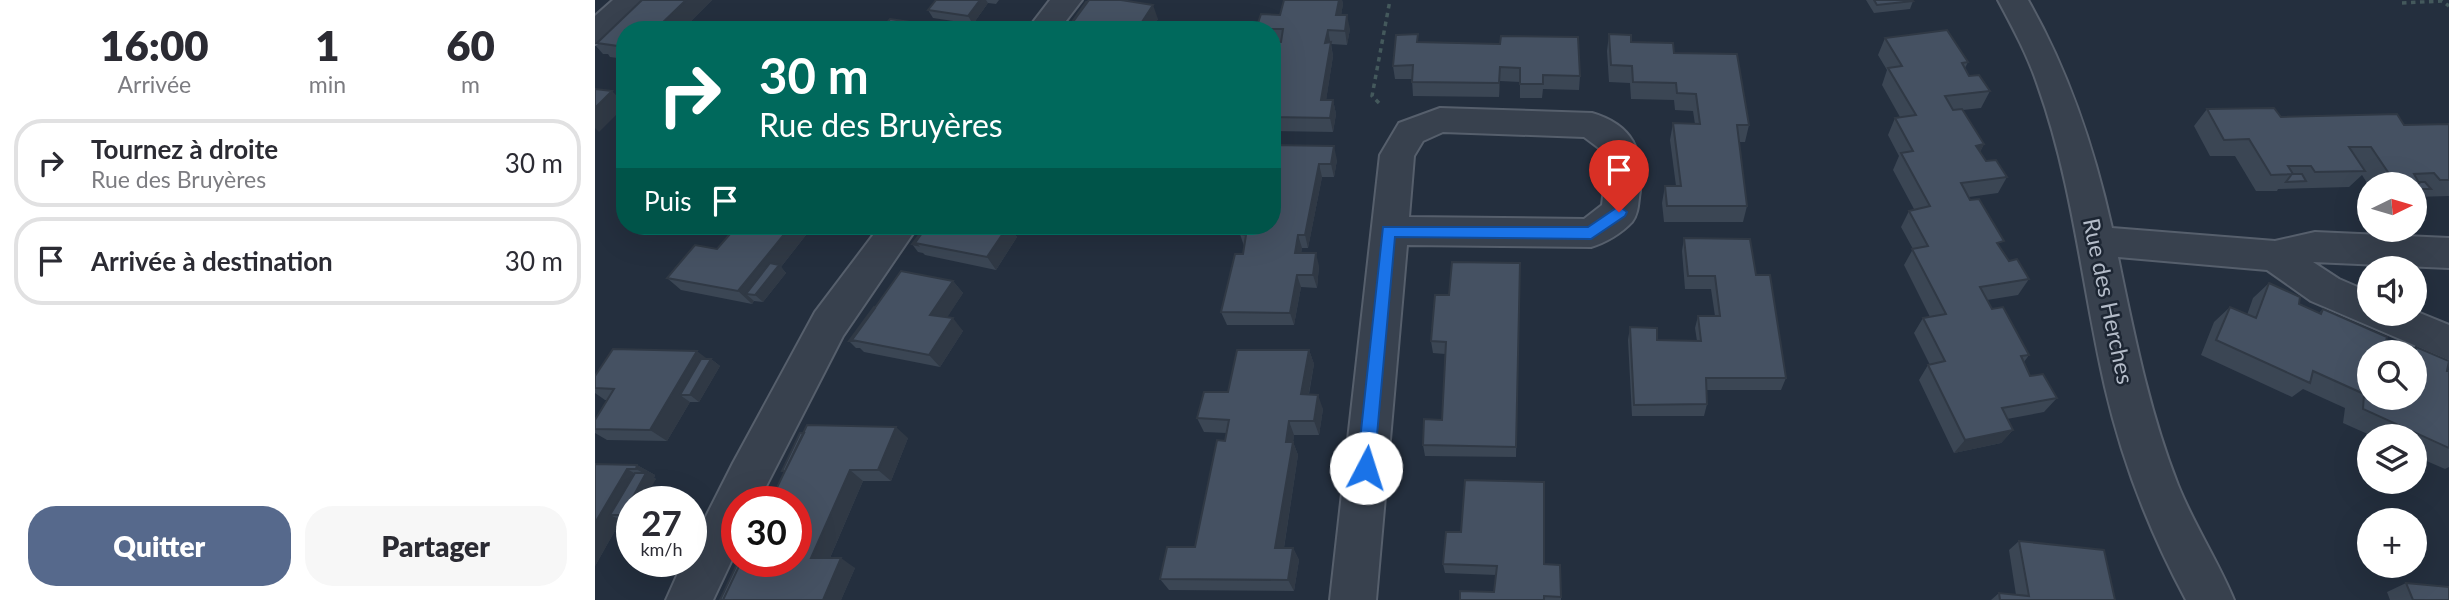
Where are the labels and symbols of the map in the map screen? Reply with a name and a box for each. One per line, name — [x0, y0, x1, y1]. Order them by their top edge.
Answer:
pin — [1589, 140, 1649, 212]
north arrow — [2357, 172, 2427, 242]
street label: Rue des Herches — [2078, 216, 2140, 387]
position arrow — [1329, 431, 1403, 505]
speed limit sign: 30 — [721, 486, 812, 577]

